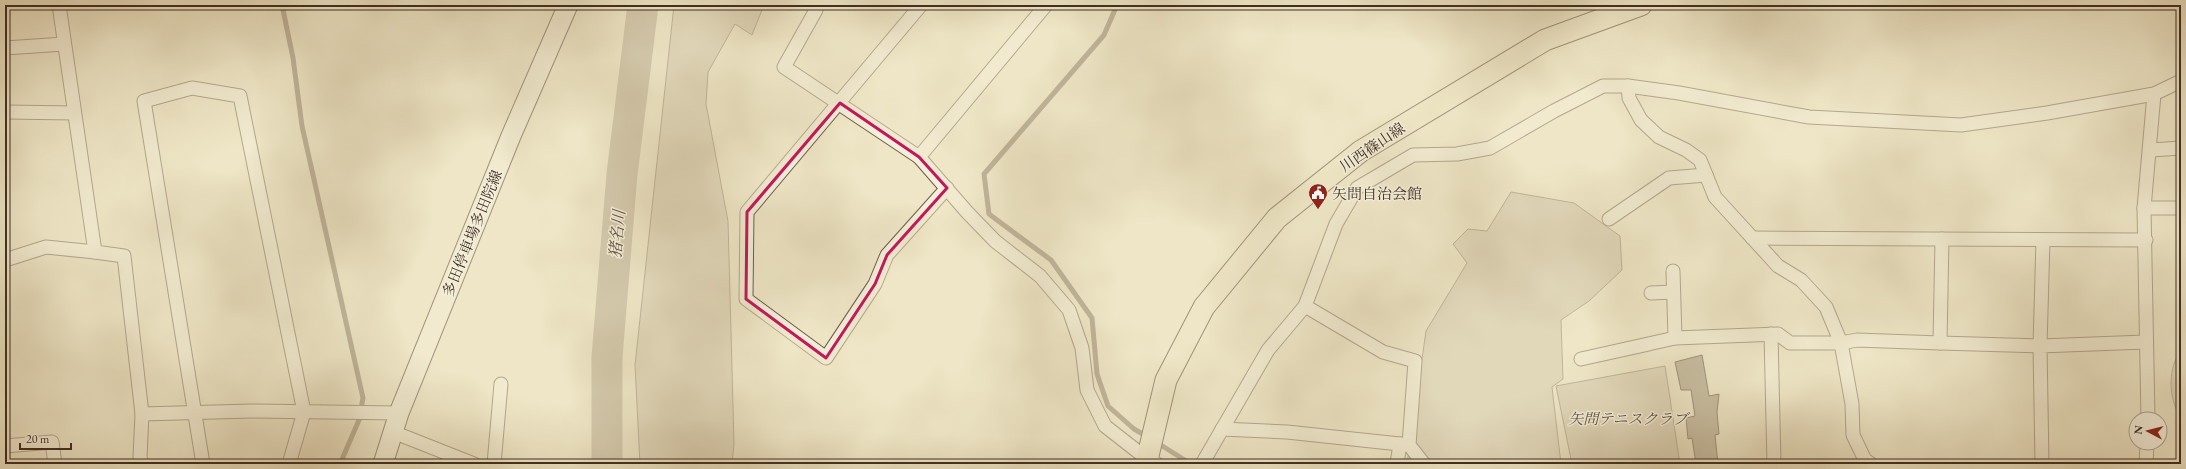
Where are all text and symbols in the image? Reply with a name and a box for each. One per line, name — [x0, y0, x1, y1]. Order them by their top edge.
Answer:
street label: 川西篠山線 — [1336, 118, 1408, 176]
street label: 多田停車場多田院線 — [438, 167, 506, 299]
public building icon: 矢問自治会館 — [1307, 182, 1329, 210]
place label: 矢問自治会館 — [1332, 184, 1422, 203]
water label: 猪名川 — [604, 207, 630, 259]
park label: 矢問テニスクラブ — [1568, 409, 1691, 428]
north arrow — [2128, 411, 2168, 451]
text: N — [2131, 424, 2146, 435]
scale bar — [20, 425, 71, 451]
text: 20 m — [26, 431, 50, 447]

